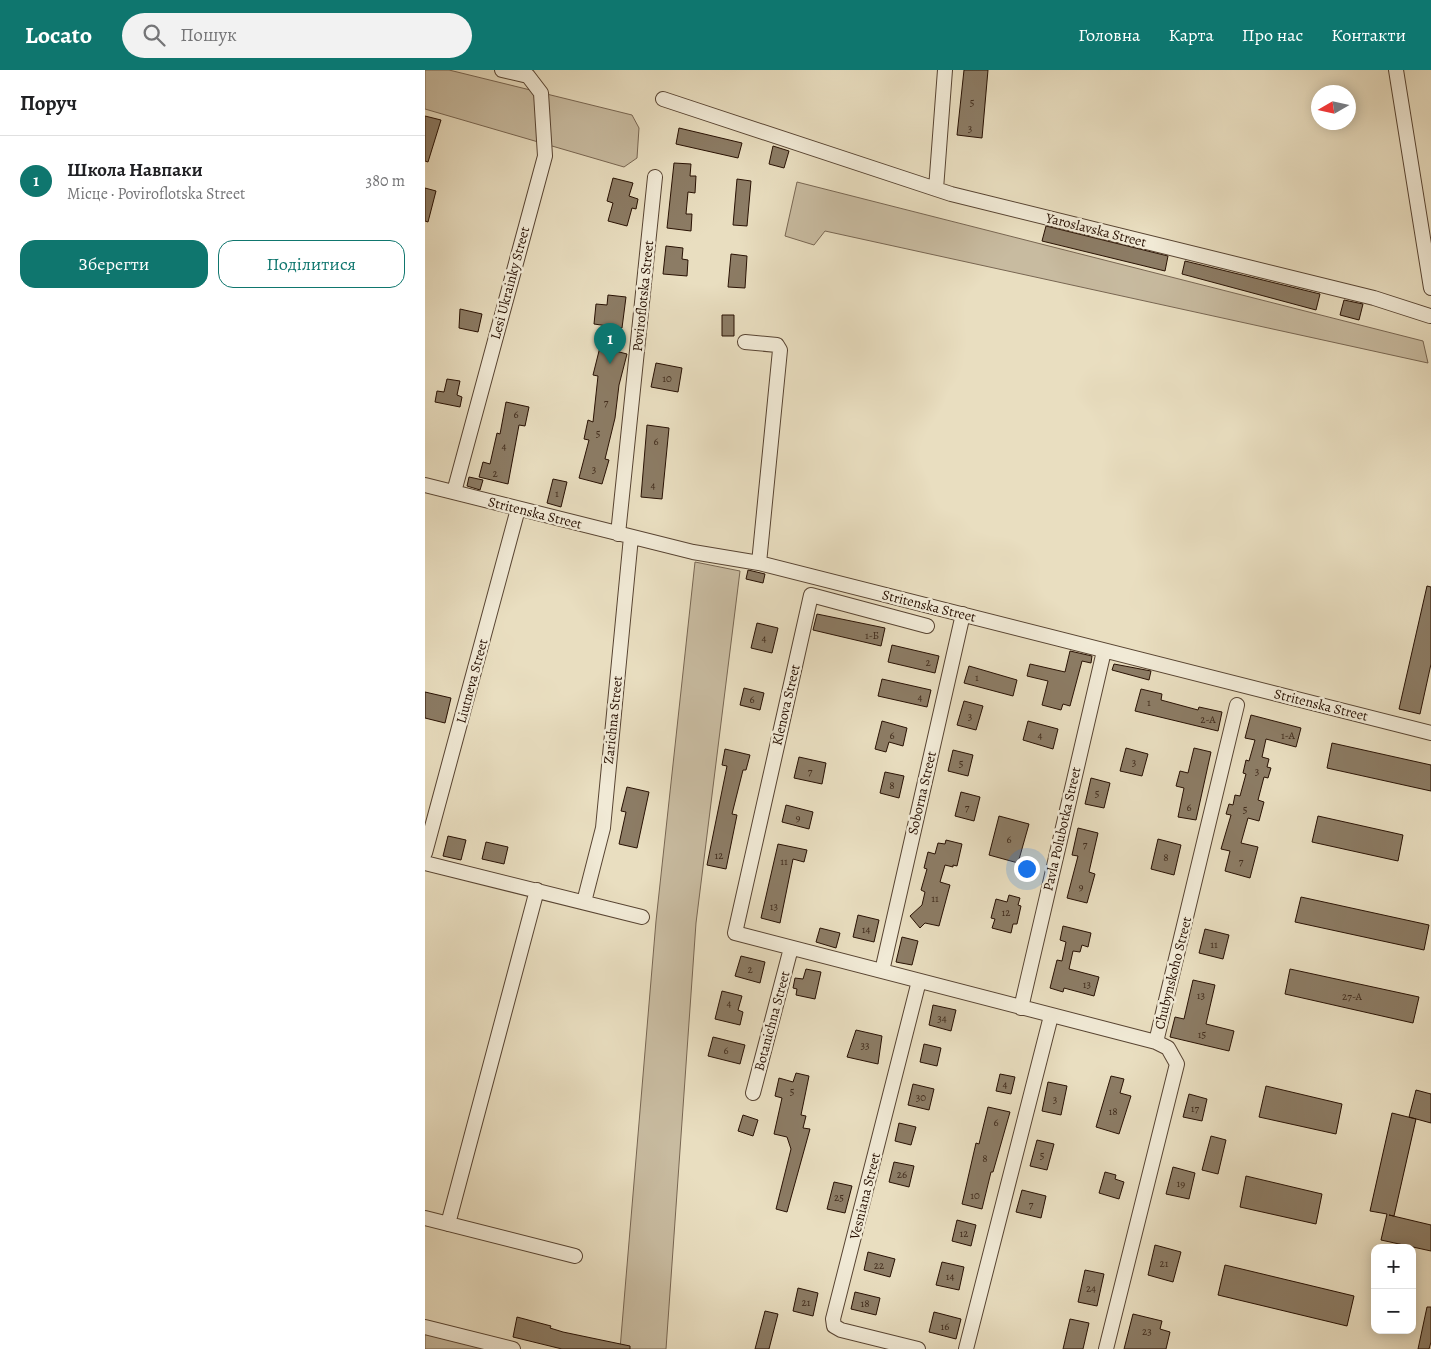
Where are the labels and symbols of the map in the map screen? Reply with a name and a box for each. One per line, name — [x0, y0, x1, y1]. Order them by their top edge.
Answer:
north arrow — [1311, 85, 1356, 130]
house number: 5 — [970, 95, 975, 110]
house number: 3 — [968, 121, 972, 136]
street label: Yaroslavska Street — [1043, 208, 1149, 252]
street label: Lesi Ukrainky Street — [486, 224, 534, 341]
street label: Poviroflotska Street — [628, 239, 658, 353]
pin: 1 — [594, 323, 626, 364]
house number: 10 — [662, 371, 672, 386]
house number: 7 — [604, 395, 609, 410]
house number: 6 — [513, 407, 519, 422]
house number: 5 — [596, 426, 601, 441]
house number: 6 — [653, 434, 659, 449]
house number: 4 — [502, 439, 507, 454]
house number: 3 — [592, 462, 596, 477]
house number: 2 — [492, 466, 498, 481]
house number: 4 — [651, 478, 656, 493]
house number: 1 — [555, 486, 559, 501]
street label: Stritenska Street — [486, 492, 584, 534]
street label: Stritenska Street — [880, 585, 978, 627]
house number: 1-Б — [865, 628, 879, 643]
house number: 4 — [762, 631, 767, 646]
street label: Liutneva Street — [452, 636, 493, 725]
house number: 2 — [925, 655, 931, 670]
street label: Klenova Street — [767, 662, 805, 747]
house number: 1 — [975, 670, 979, 685]
street label: Zarichna Street — [599, 675, 627, 765]
street label: Stritenska Street — [1272, 684, 1370, 726]
house number: 4 — [918, 690, 923, 705]
house number: 6 — [749, 692, 755, 707]
house number: 1 — [1147, 695, 1151, 710]
house number: 3 — [968, 709, 972, 724]
house number: 2-А — [1200, 712, 1216, 727]
house number: 6 — [889, 728, 895, 743]
house number: 4 — [1038, 728, 1043, 743]
house number: 1-А — [1281, 728, 1295, 743]
street label: Soborna Street — [903, 749, 941, 837]
house number: 3 — [1132, 755, 1136, 770]
house number: 5 — [959, 756, 964, 771]
house number: 7 — [808, 764, 813, 779]
house number: 3 — [1255, 764, 1259, 779]
street label: Pavla Polubotka Street — [1038, 765, 1086, 893]
house number: 8 — [889, 778, 895, 793]
house number: 5 — [1095, 786, 1100, 801]
house number: 7 — [965, 800, 970, 815]
house number: 6 — [1186, 800, 1192, 815]
house number: 5 — [1243, 802, 1248, 817]
house number: 9 — [795, 810, 801, 825]
house number: 6 — [1006, 832, 1012, 847]
house number: 7 — [1083, 837, 1088, 852]
house number: 12 — [715, 848, 724, 863]
house number: 8 — [1163, 850, 1169, 865]
house number: 11 — [780, 854, 788, 869]
house number: 7 — [1239, 854, 1244, 869]
your location — [1014, 856, 1040, 882]
house number: 9 — [1078, 879, 1084, 894]
house number: 11 — [931, 891, 939, 906]
house number: 13 — [770, 899, 778, 914]
house number: 12 — [1002, 905, 1011, 920]
street label: Chubynskoho Street — [1150, 914, 1196, 1031]
house number: 14 — [862, 922, 870, 937]
house number: 11 — [1210, 937, 1218, 952]
house number: 2 — [747, 962, 753, 977]
street label: Botanichna Street — [750, 969, 795, 1073]
house number: 13 — [1083, 977, 1091, 992]
house number: 13 — [1197, 988, 1205, 1003]
house number: 27-А — [1342, 989, 1363, 1004]
house number: 4 — [727, 996, 732, 1011]
house number: 34 — [937, 1011, 947, 1026]
house number: 15 — [1198, 1027, 1207, 1042]
house number: 33 — [860, 1038, 870, 1053]
house number: 6 — [723, 1043, 729, 1058]
house number: 4 — [1003, 1077, 1008, 1092]
house number: 5 — [790, 1084, 795, 1099]
house number: 30 — [916, 1090, 926, 1105]
house number: 3 — [1053, 1092, 1057, 1107]
house number: 17 — [1191, 1101, 1200, 1116]
house number: 18 — [1108, 1104, 1118, 1119]
house number: 6 — [993, 1115, 999, 1130]
house number: 5 — [1040, 1148, 1045, 1163]
street label: Vesniana Street — [845, 1150, 885, 1242]
house number: 8 — [982, 1151, 988, 1166]
house number: 26 — [897, 1167, 907, 1182]
house number: 19 — [1177, 1176, 1185, 1191]
house number: 10 — [970, 1188, 980, 1203]
house number: 25 — [834, 1190, 844, 1205]
house number: 7 — [1029, 1197, 1034, 1212]
house number: 12 — [960, 1226, 969, 1241]
house number: 21 — [1160, 1256, 1169, 1271]
house number: 22 — [874, 1258, 884, 1273]
house number: 14 — [946, 1269, 954, 1284]
house number: 24 — [1086, 1281, 1096, 1296]
house number: 21 — [802, 1295, 811, 1310]
house number: 18 — [860, 1296, 870, 1311]
house number: 16 — [941, 1319, 949, 1334]
house number: 23 — [1142, 1324, 1152, 1339]

